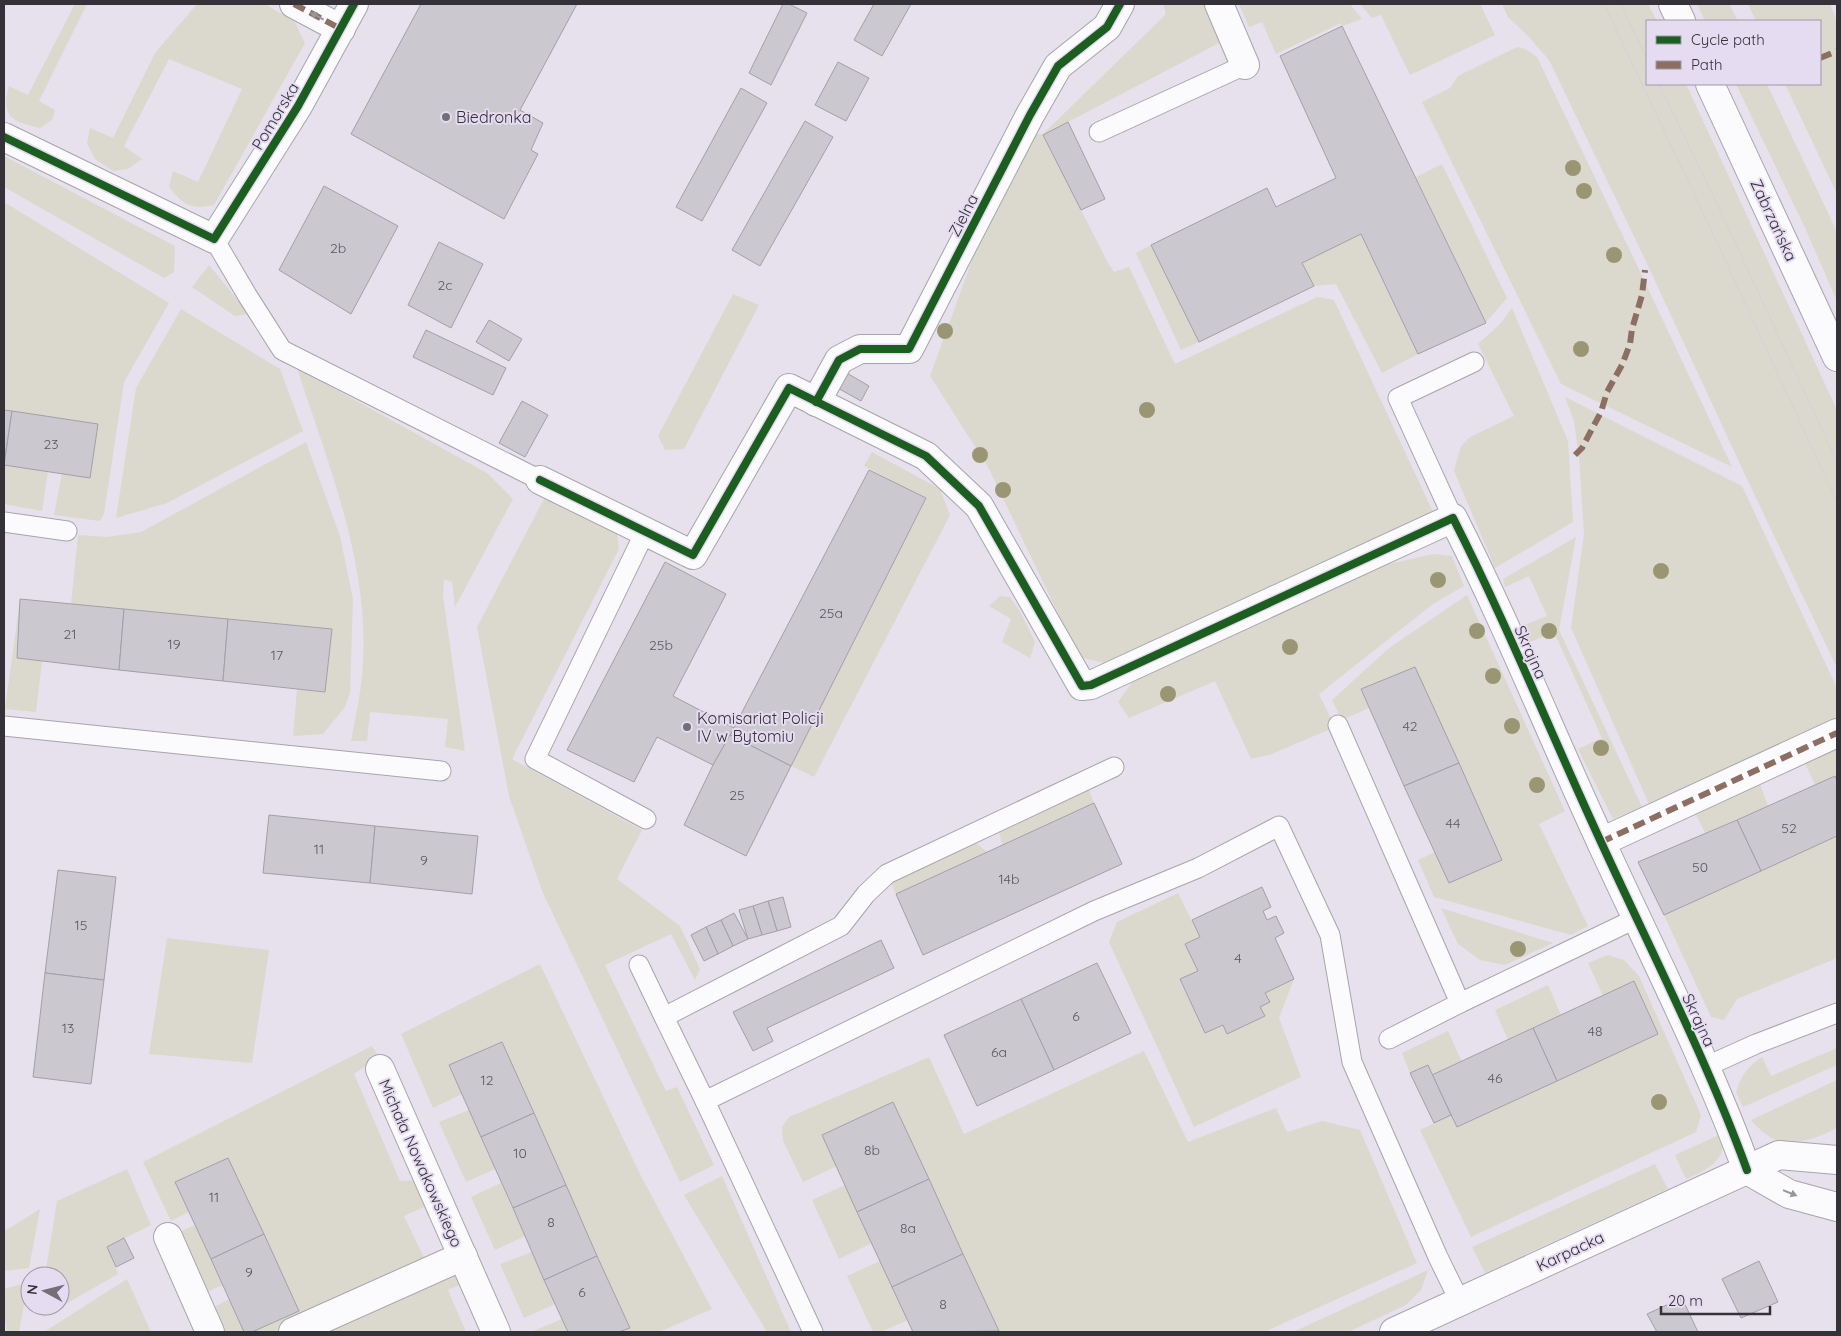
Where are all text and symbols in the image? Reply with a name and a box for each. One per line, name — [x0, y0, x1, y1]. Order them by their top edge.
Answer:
one-way arrow — [310, 12, 324, 21]
legend — [1646, 20, 1821, 85]
text: Cycle path — [1691, 30, 1765, 49]
text: Path — [1691, 55, 1723, 74]
street label: Pomorska — [247, 79, 303, 153]
place label: Biedronka — [456, 107, 532, 127]
marker: Biedronka — [440, 111, 452, 123]
street label: Zabrzańska — [1746, 176, 1802, 264]
street label: Zielna — [944, 190, 982, 240]
house number: 2b — [330, 239, 346, 257]
house number: 2c — [437, 276, 453, 294]
house number: 23 — [43, 435, 59, 453]
house number: 25a — [819, 604, 843, 622]
street label: Skrajna — [1510, 622, 1552, 682]
house number: 21 — [64, 625, 76, 643]
house number: 19 — [168, 635, 181, 653]
house number: 25b — [649, 636, 673, 654]
house number: 17 — [271, 646, 283, 664]
place label: Komisariat Policji IV w Bytomiu — [697, 708, 824, 746]
house number: 42 — [1402, 717, 1418, 735]
marker: Komisariat Policji IV w Bytomiu — [681, 721, 693, 733]
house number: 25 — [729, 786, 745, 804]
house number: 44 — [1446, 814, 1460, 832]
house number: 52 — [1781, 819, 1797, 837]
house number: 11 — [314, 840, 324, 858]
house number: 9 — [420, 851, 428, 869]
house number: 50 — [1692, 858, 1708, 876]
house number: 14b — [999, 870, 1019, 888]
house number: 15 — [75, 916, 87, 934]
house number: 4 — [1234, 949, 1242, 967]
street label: Skrajna — [1678, 990, 1720, 1050]
house number: 6 — [1072, 1007, 1080, 1025]
house number: 13 — [62, 1019, 74, 1037]
house number: 48 — [1588, 1022, 1602, 1040]
house number: 6a — [991, 1043, 1007, 1061]
house number: 46 — [1488, 1069, 1503, 1087]
house number: 12 — [481, 1071, 494, 1089]
street label: Michała Nowakowskiego — [375, 1076, 467, 1250]
house number: 8b — [864, 1141, 880, 1159]
house number: 10 — [513, 1144, 527, 1162]
house number: 11 — [209, 1188, 219, 1206]
one-way arrow — [1783, 1189, 1798, 1197]
house number: 8 — [547, 1213, 555, 1231]
house number: 8a — [900, 1219, 916, 1237]
street label: Karpacka — [1533, 1227, 1607, 1275]
house number: 9 — [245, 1263, 253, 1281]
north arrow — [20, 1266, 70, 1316]
text: N — [23, 1283, 42, 1296]
house number: 6 — [578, 1283, 586, 1301]
scale bar — [1661, 1284, 1770, 1316]
text: 20 m — [1668, 1291, 1703, 1310]
house number: 8 — [939, 1295, 947, 1313]

